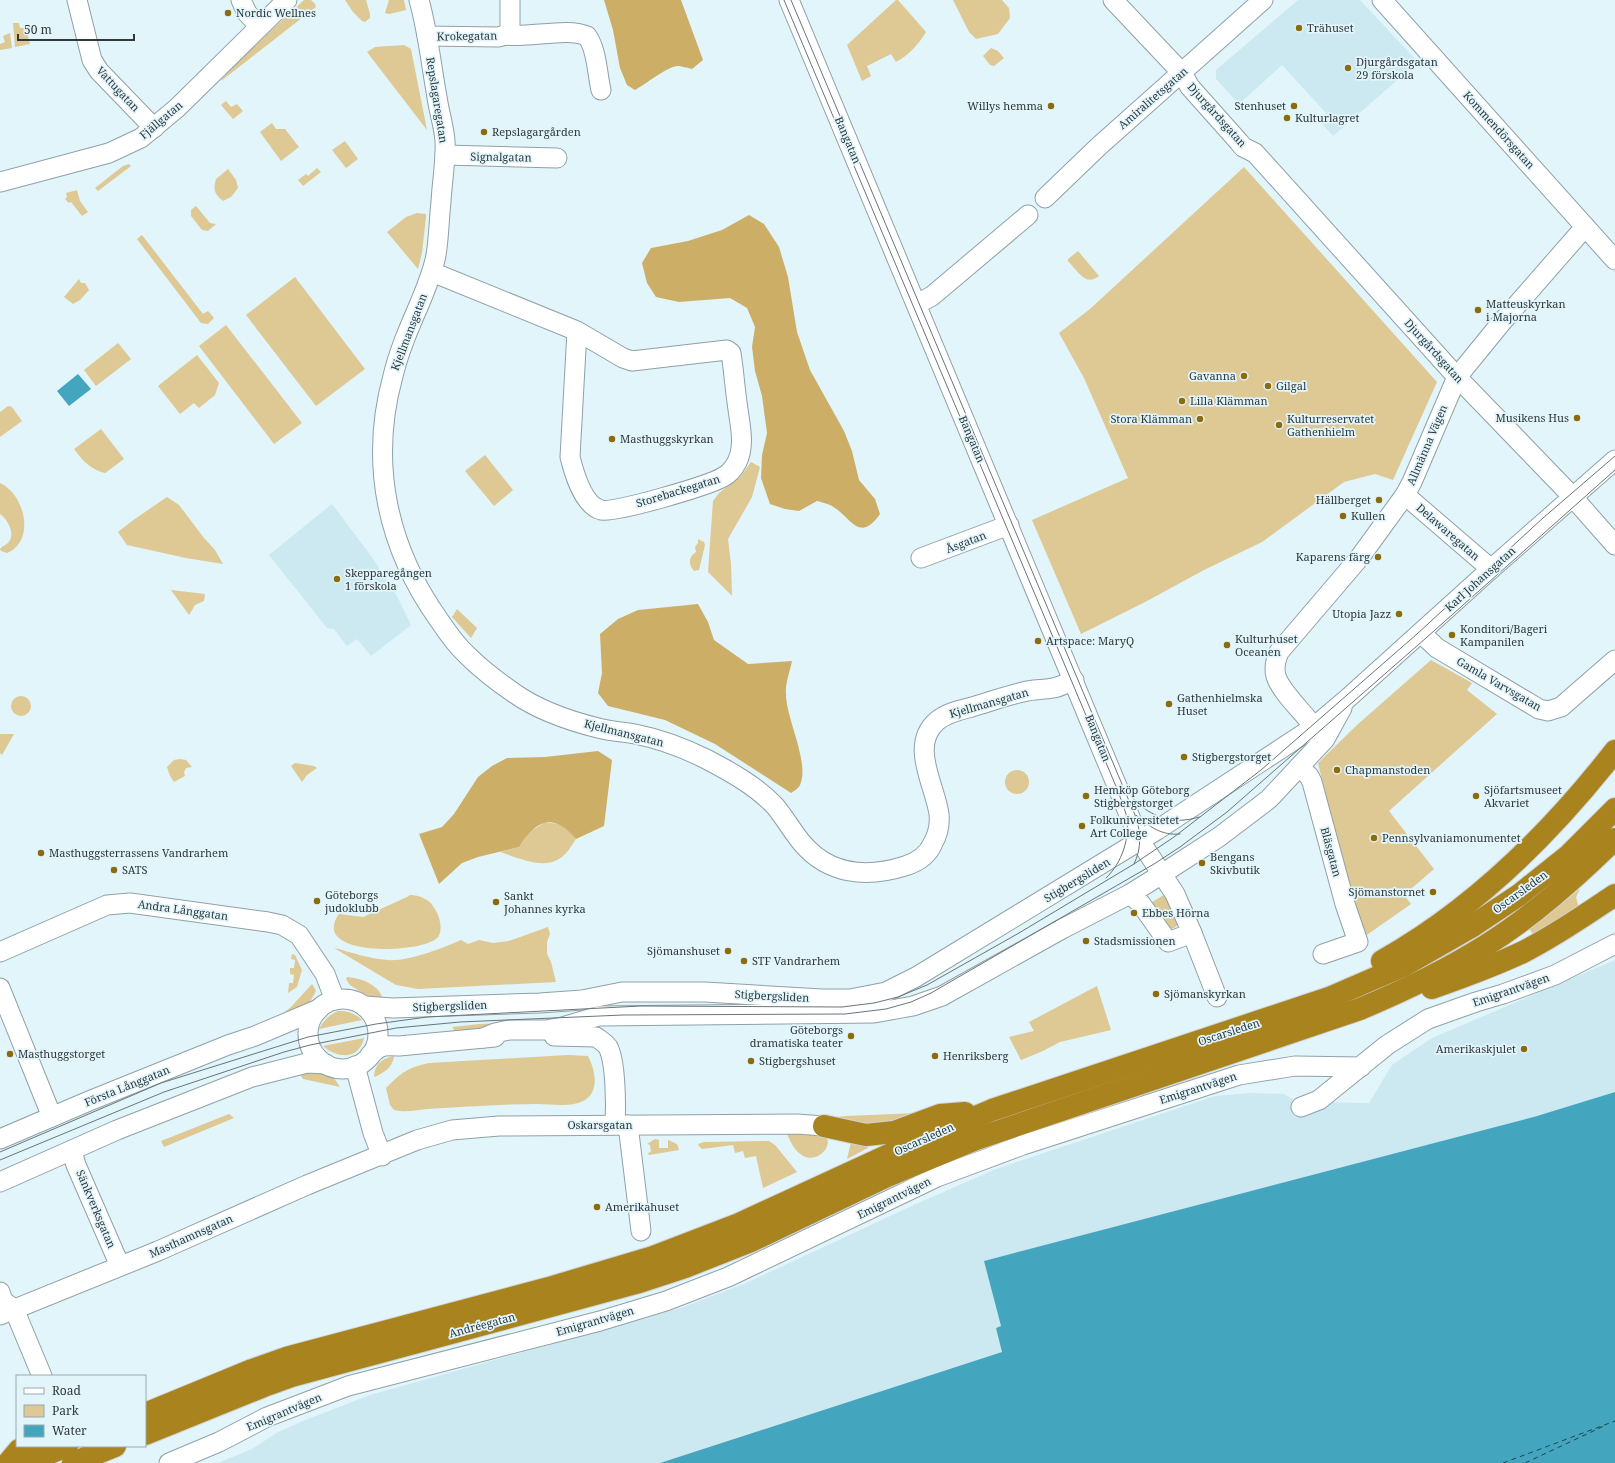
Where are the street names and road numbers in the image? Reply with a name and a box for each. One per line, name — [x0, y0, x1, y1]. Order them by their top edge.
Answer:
street label: Krokegatan — [437, 27, 497, 44]
street label: Repslagaregatan — [423, 56, 452, 144]
street label: Vattugatan — [93, 63, 143, 115]
street label: Amiralitetsgatan — [1115, 63, 1191, 132]
street label: Djurgårdsgatan — [1184, 79, 1250, 150]
street label: Kommendörsgatan — [1460, 87, 1538, 172]
street label: Fjällgatan — [136, 97, 185, 142]
street label: Bangatan — [832, 114, 865, 166]
street label: Signalgatan — [470, 148, 532, 165]
street label: Kjellmansgatan — [387, 291, 430, 373]
street label: Djurgårdsgatan — [1401, 315, 1467, 386]
street label: Allmänna Vägen — [1403, 402, 1450, 487]
street label: Bangatan — [956, 413, 989, 465]
street label: Storebackegatan — [634, 471, 722, 510]
street label: Delawaregatan — [1413, 500, 1483, 563]
street label: Åsgatan — [944, 527, 988, 556]
street label: Karl Johansgatan — [1441, 543, 1518, 614]
street label: Gamla Varvsgatan — [1454, 653, 1544, 714]
street label: Kjellmansgatan — [948, 684, 1030, 721]
street label: Bangatan — [1082, 712, 1115, 764]
street label: Kjellmansgatan — [583, 715, 666, 750]
street label: Bläsgatan — [1318, 825, 1345, 878]
street label: Stigbergsliden — [1041, 854, 1113, 905]
street label: Oscarsleden — [1489, 867, 1550, 916]
street label: Andra Långgatan — [137, 896, 229, 923]
street label: Emigrantvägen — [1470, 969, 1551, 1010]
street label: Stigbergsliden — [734, 986, 810, 1005]
street label: Stigbergsliden — [412, 997, 488, 1014]
street label: Oscarsleden — [1196, 1015, 1262, 1049]
street label: Första Långgatan — [82, 1062, 172, 1109]
street label: Emigrantvägen — [1157, 1068, 1238, 1107]
street label: Oskarsgatan — [567, 1117, 633, 1132]
street label: Oscarsleden — [892, 1119, 956, 1158]
street label: Sänkverksgatan — [73, 1167, 120, 1250]
street label: Emigrantvägen — [854, 1173, 933, 1222]
street label: Masthamnsgatan — [147, 1210, 235, 1261]
street label: Emigrantvägen — [554, 1302, 636, 1339]
street label: Andréegatan — [447, 1308, 517, 1341]
street label: Emigrantvägen — [244, 1389, 324, 1434]

